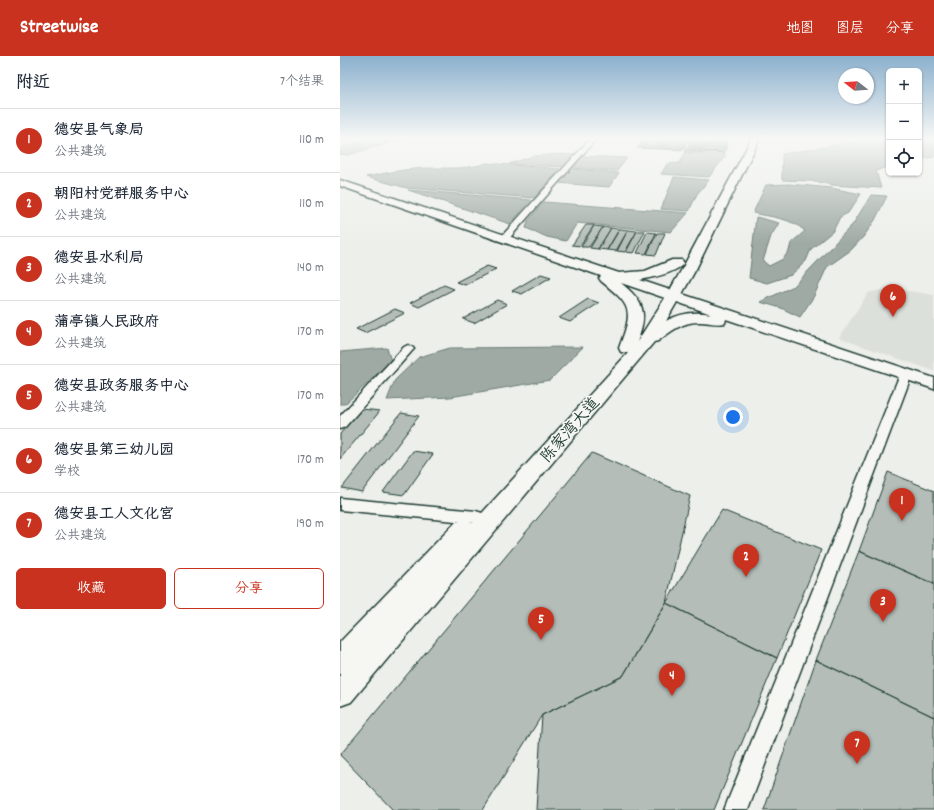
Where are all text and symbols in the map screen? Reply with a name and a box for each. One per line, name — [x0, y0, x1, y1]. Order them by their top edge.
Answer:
text: Streetwise — [20, 15, 98, 42]
text: 地图 — [786, 19, 814, 39]
text: 图层 — [836, 19, 864, 39]
text: 分享 — [886, 19, 914, 39]
north arrow — [838, 68, 874, 104]
map controls — [886, 68, 922, 176]
button: + — [886, 68, 922, 104]
text: 附近 — [16, 72, 50, 96]
text: 7个结果 — [280, 73, 324, 92]
button: − — [886, 104, 922, 140]
text: 德安县气象局 — [54, 120, 144, 142]
text: 1 — [28, 131, 30, 150]
text: 110 m — [299, 131, 324, 150]
button: locate — [886, 140, 922, 176]
text: 公共建筑 — [54, 143, 106, 162]
text: 朝阳村党群服务中心 — [54, 184, 189, 206]
text: 2 — [26, 195, 32, 214]
text: 110 m — [299, 195, 324, 214]
text: 公共建筑 — [54, 207, 106, 226]
text: 德安县水利局 — [54, 248, 144, 270]
text: 3 — [26, 259, 32, 278]
text: 140 m — [297, 259, 324, 278]
text: 公共建筑 — [54, 271, 106, 290]
pin: 6 — [880, 284, 906, 317]
text: 蒲亭镇人民政府 — [54, 312, 159, 334]
text: 4 — [26, 323, 32, 342]
text: 170 m — [297, 323, 324, 342]
text: 公共建筑 — [54, 335, 106, 354]
text: 德安县政务服务中心 — [54, 376, 189, 398]
text: 5 — [26, 387, 32, 406]
text: 170 m — [297, 387, 324, 406]
street label: 陈家湾大道 — [536, 393, 606, 468]
text: 公共建筑 — [54, 399, 106, 418]
your location — [723, 407, 743, 427]
text: 德安县第三幼儿园 — [54, 440, 174, 462]
text: 6 — [26, 451, 32, 470]
text: 170 m — [297, 451, 324, 470]
text: 学校 — [54, 463, 80, 482]
pin: 1 — [889, 488, 915, 521]
text: 德安县工人文化宫 — [54, 504, 174, 526]
text: 7 — [27, 515, 31, 534]
text: 190 m — [296, 515, 324, 534]
text: 公共建筑 — [54, 527, 106, 546]
pin: 2 — [733, 544, 759, 577]
button: 收藏 — [16, 568, 166, 609]
button: 分享 — [174, 568, 324, 609]
pin: 3 — [870, 589, 896, 622]
pin: 5 — [528, 607, 554, 640]
pin: 4 — [659, 663, 685, 696]
pin: 7 — [844, 731, 870, 764]

